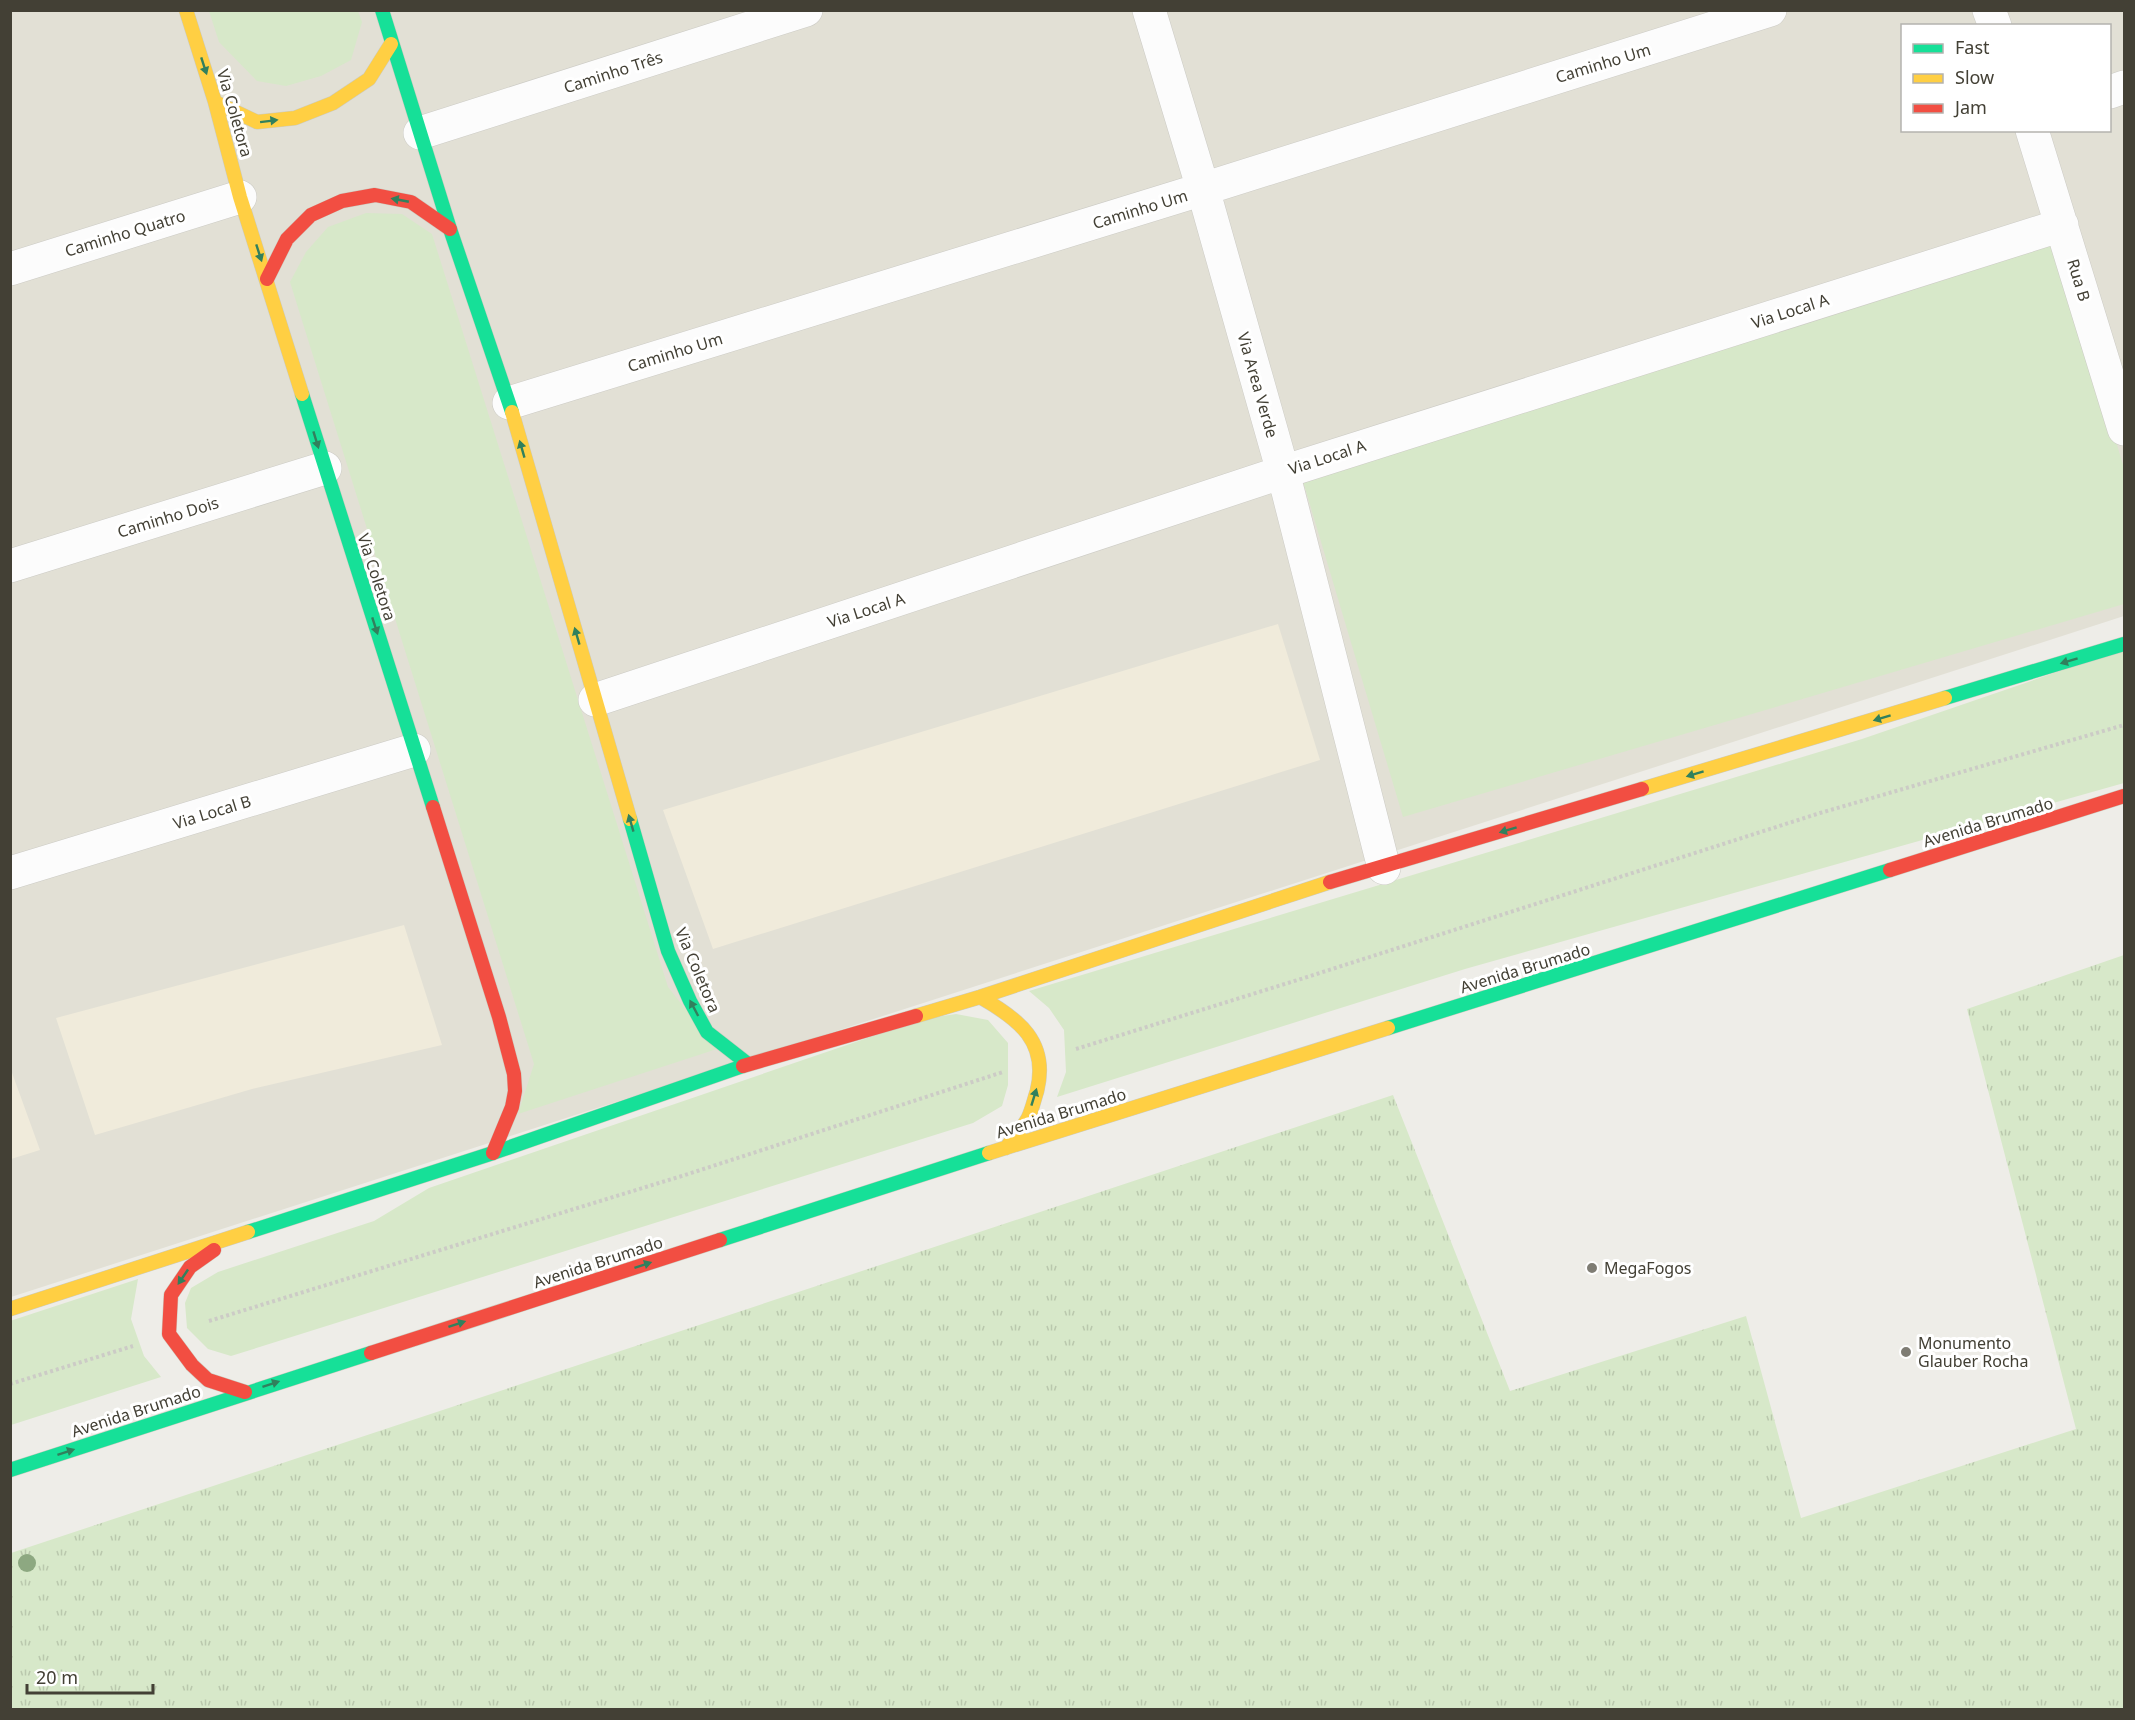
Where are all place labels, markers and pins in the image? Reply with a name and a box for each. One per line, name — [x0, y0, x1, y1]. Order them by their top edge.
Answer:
place label: MegaFogos — [1604, 1257, 1692, 1279]
marker: MegaFogos — [1585, 1261, 1599, 1275]
place label: Monumento Glauber Rocha — [1918, 1332, 2028, 1372]
marker: Monumento Glauber Rocha — [1899, 1345, 1913, 1359]

